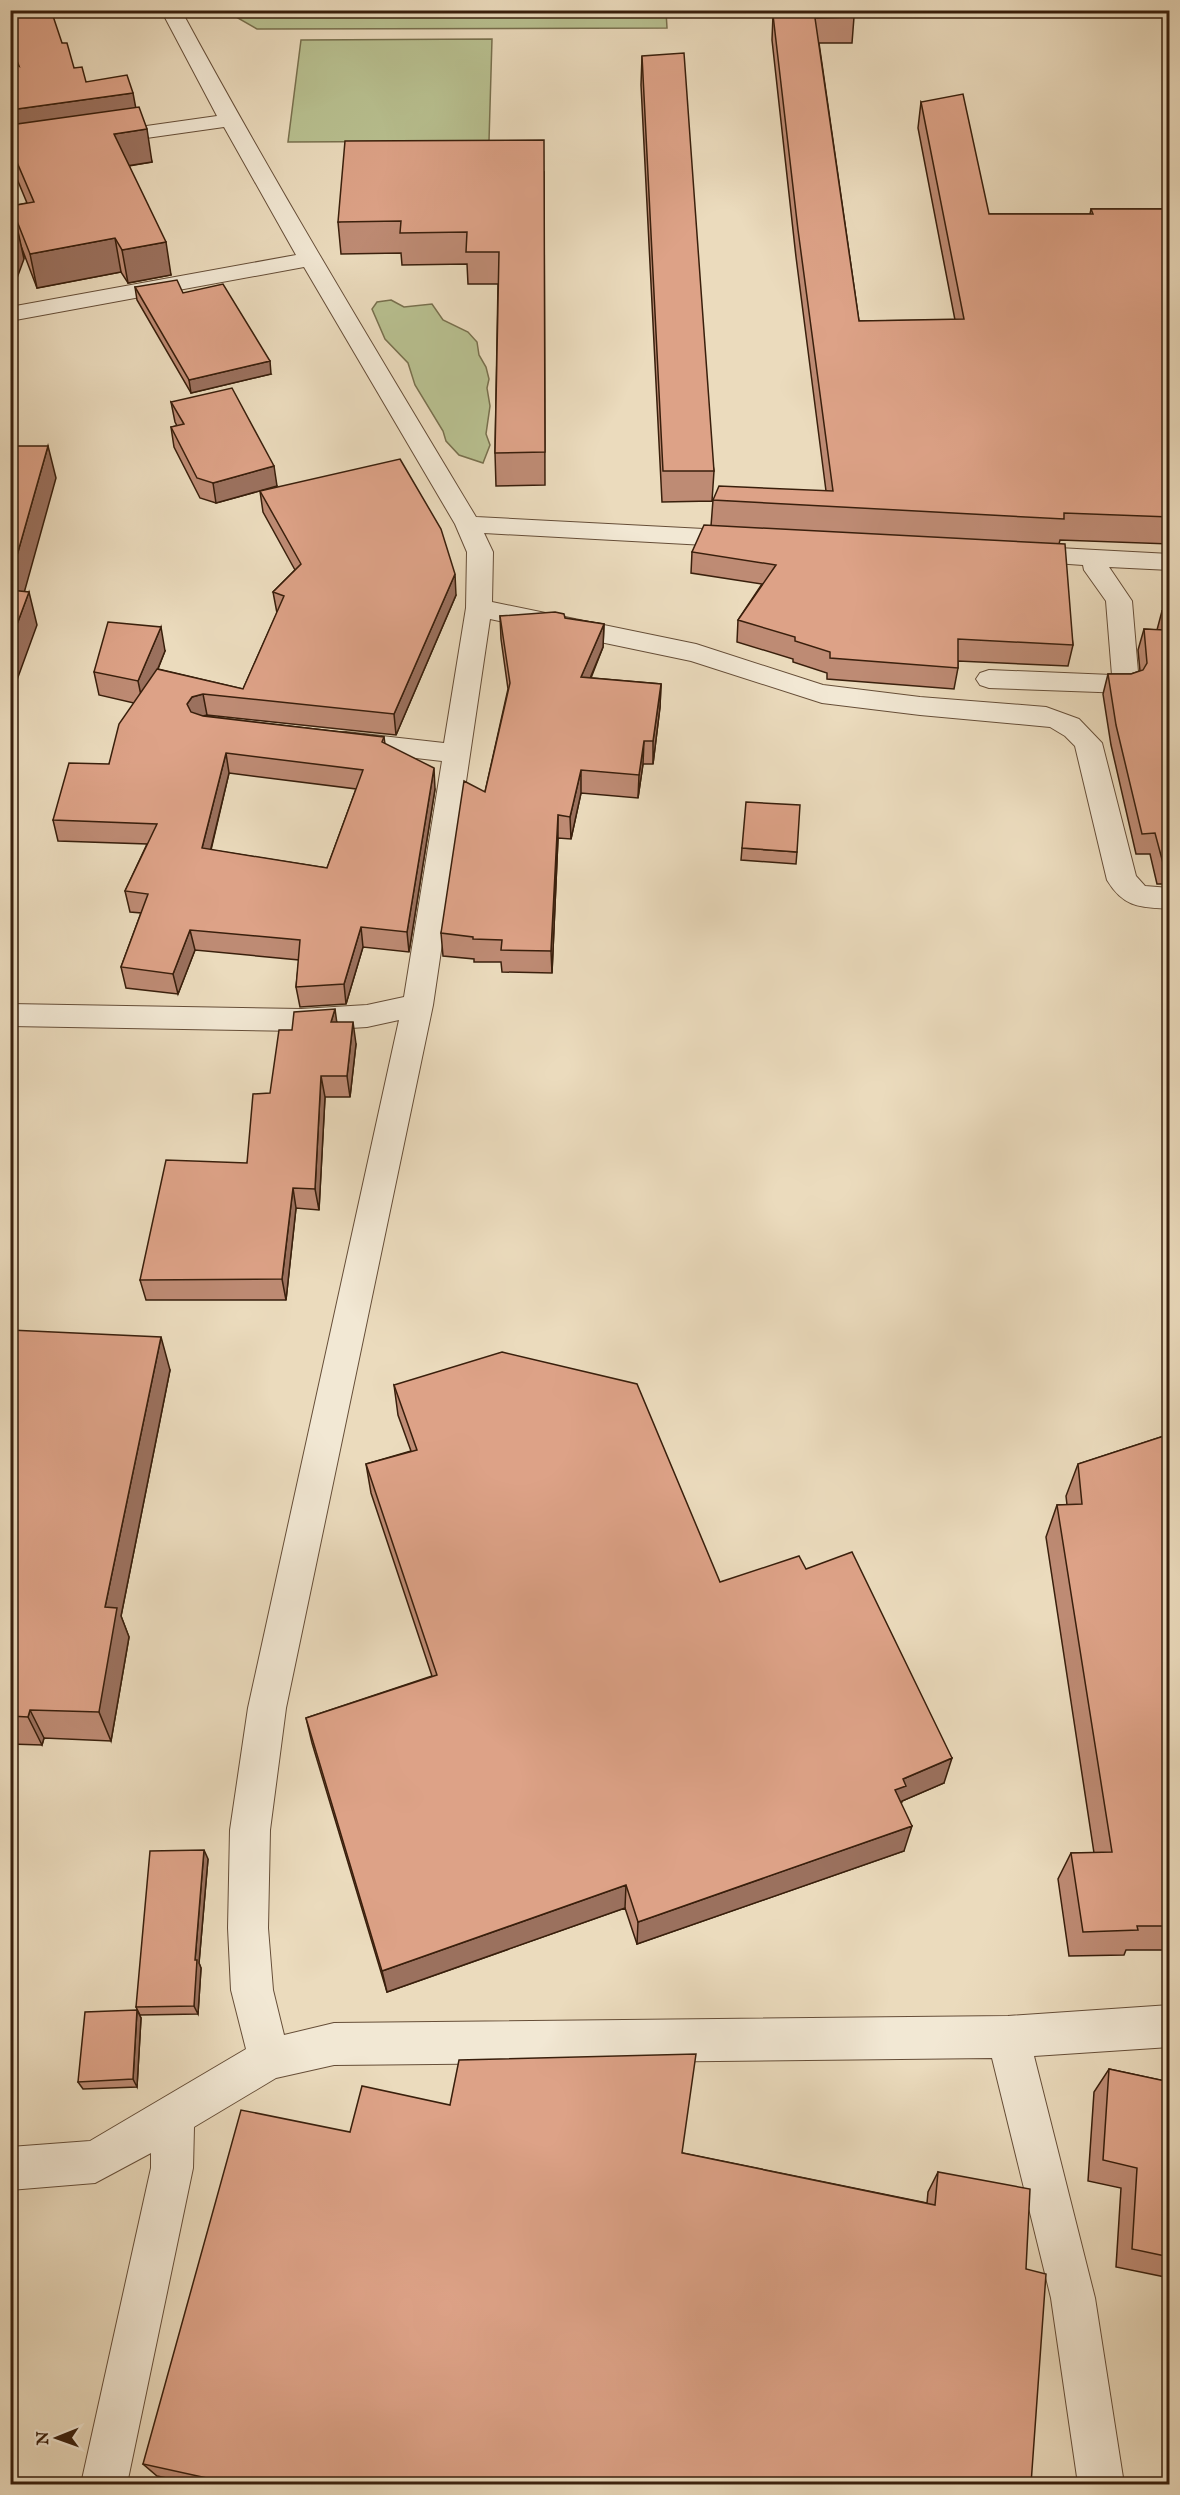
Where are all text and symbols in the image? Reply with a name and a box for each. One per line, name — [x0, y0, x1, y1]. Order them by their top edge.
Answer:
north arrow — [27, 2408, 87, 2468]
text: N — [34, 2431, 54, 2446]

